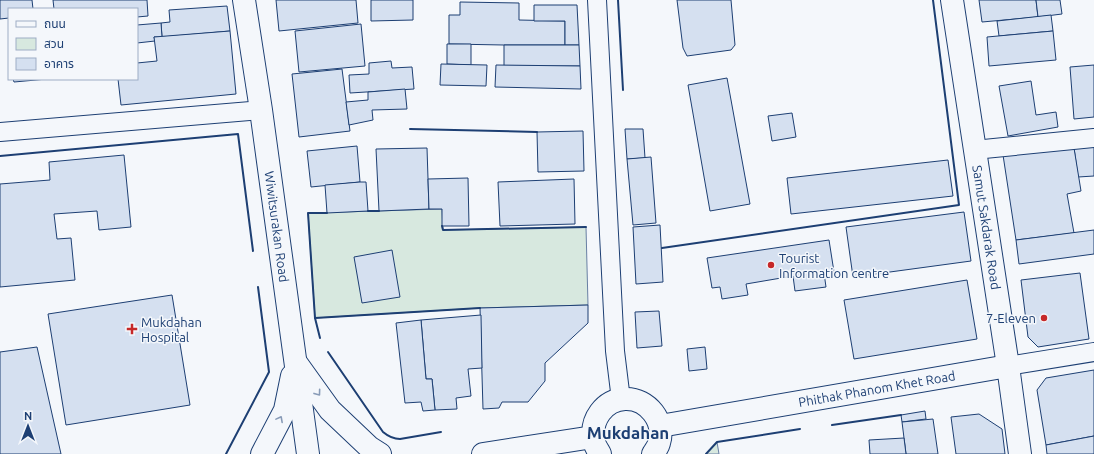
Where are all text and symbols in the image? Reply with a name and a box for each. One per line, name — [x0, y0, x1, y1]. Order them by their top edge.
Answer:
legend — [8, 8, 138, 80]
text: ถนน — [44, 17, 66, 30]
text: สวน — [44, 37, 64, 50]
text: อาคาร — [44, 57, 74, 70]
street label: Samut Sakdarak Road — [970, 164, 1003, 290]
street label: Wiwitsurakan Road — [262, 170, 291, 283]
place label: Tourist Information centre — [779, 251, 889, 280]
marker: Tourist Information centre — [766, 260, 776, 270]
place label: 7-Eleven — [986, 311, 1036, 325]
marker: 7-Eleven — [1039, 313, 1049, 323]
place label: Mukdahan Hospital — [141, 315, 202, 344]
marker: Mukdahan Hospital — [126, 323, 138, 335]
street label: Phithak Phanom Khet Road — [797, 368, 956, 409]
one-way arrow — [313, 389, 321, 396]
north arrow — [8, 406, 48, 446]
text: N — [24, 410, 32, 422]
one-way arrow — [275, 416, 283, 424]
district label: Mukdahan — [587, 423, 669, 442]

